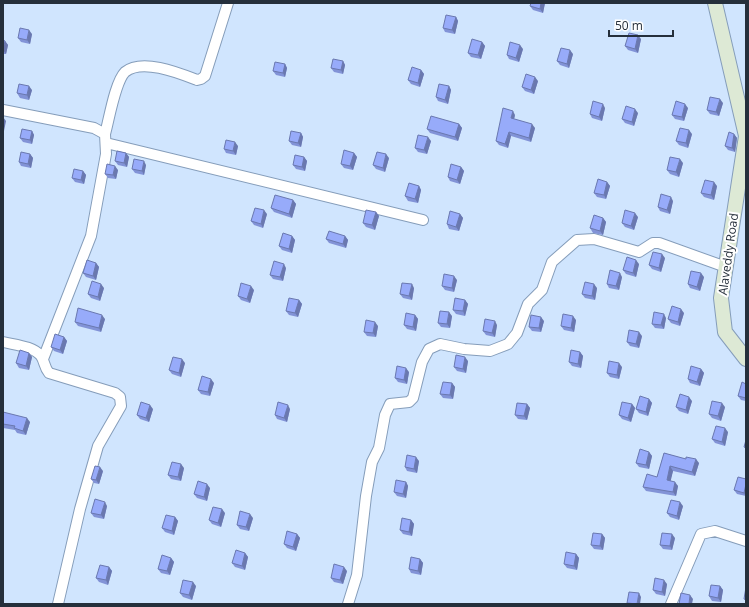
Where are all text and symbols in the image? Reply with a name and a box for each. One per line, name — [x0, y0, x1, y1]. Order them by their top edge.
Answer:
scale bar — [609, 12, 673, 38]
text: 50 m — [615, 17, 643, 34]
street label: Alaveddy Road — [714, 212, 742, 296]

